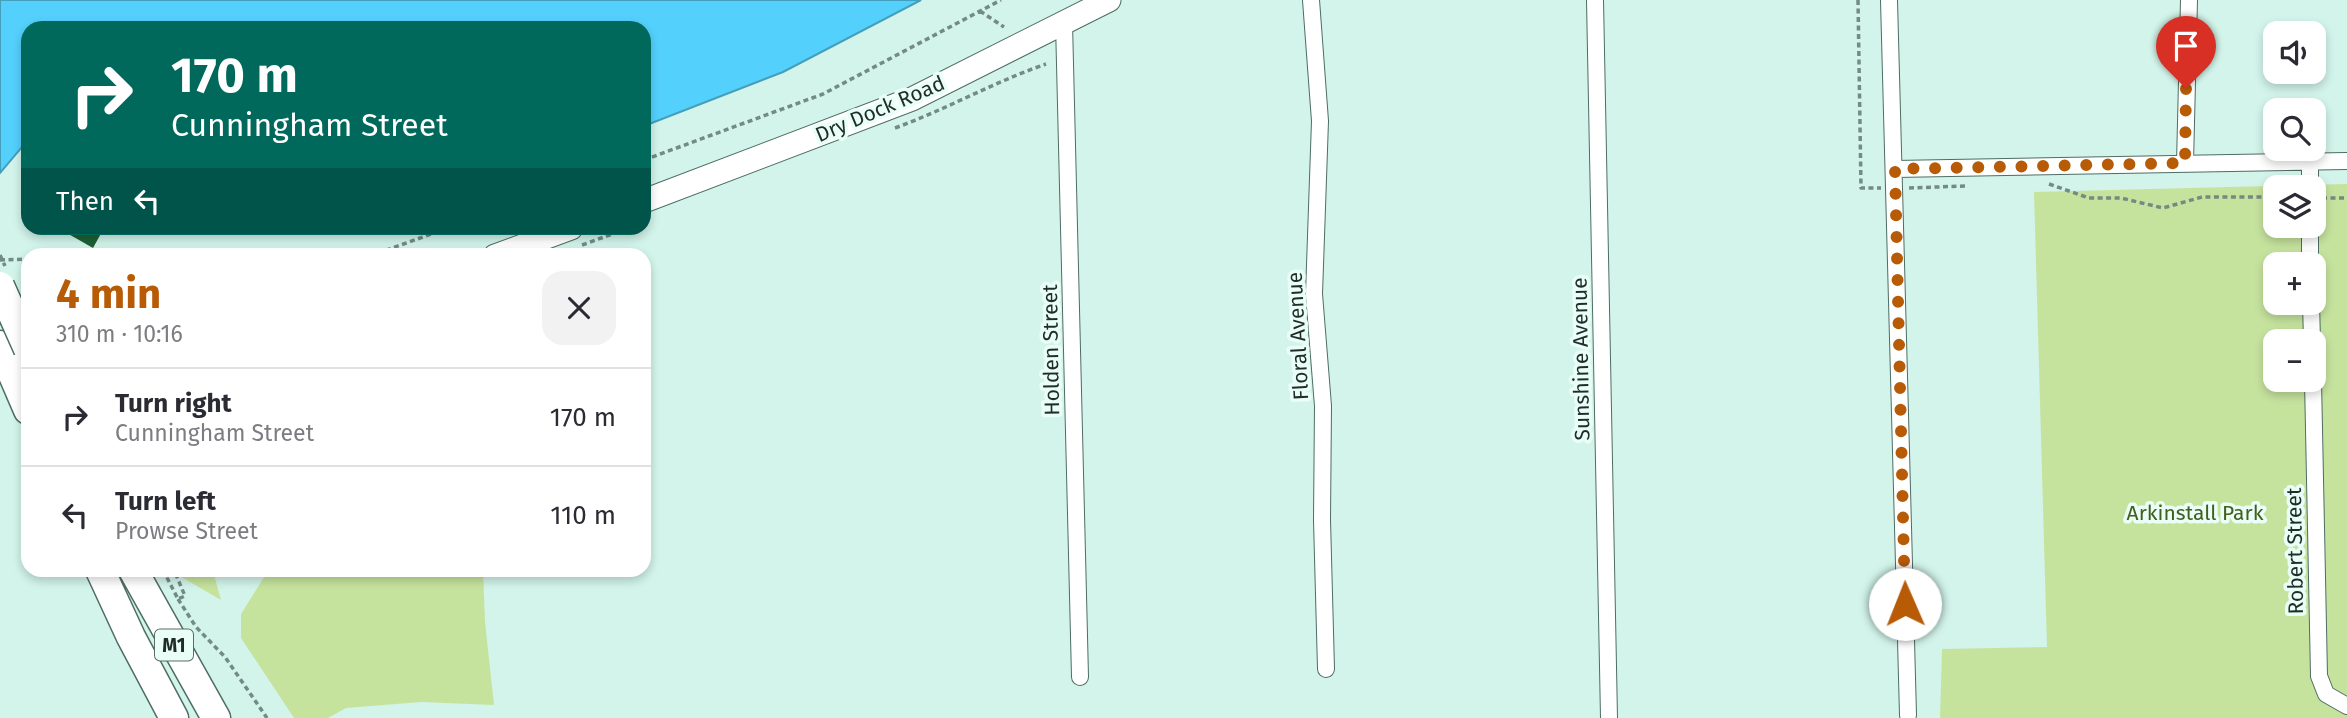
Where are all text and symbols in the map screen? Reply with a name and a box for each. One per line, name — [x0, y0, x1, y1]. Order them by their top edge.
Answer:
pin — [2156, 16, 2216, 88]
map controls — [2263, 21, 2326, 392]
button: sound — [2263, 21, 2326, 84]
icon: arrive — [2167, 27, 2205, 65]
text: 170 m — [171, 46, 298, 105]
icon: right — [56, 49, 147, 140]
street label: Dry Dock Road — [811, 70, 949, 148]
button: search — [2263, 98, 2326, 161]
text: Cunningham Street — [171, 106, 448, 144]
button: layers — [2263, 175, 2326, 238]
icon: left — [128, 182, 166, 220]
text: Then — [56, 186, 114, 217]
button: + — [2263, 252, 2326, 315]
text: 4 min — [56, 269, 161, 319]
button: close — [542, 271, 616, 345]
street label: Floral Avenue — [1282, 271, 1314, 401]
street label: Sunshine Avenue — [1567, 277, 1595, 441]
street label: Holden Street — [1037, 284, 1065, 416]
text: 310 m · 10:16 — [56, 320, 183, 348]
button: − — [2263, 329, 2326, 392]
text: Turn right — [115, 388, 232, 419]
icon: right — [56, 398, 94, 436]
text: 170 m — [550, 402, 616, 433]
text: Cunningham Street — [115, 419, 314, 447]
text: Turn left — [115, 486, 216, 517]
street label: Robert Street — [2281, 487, 2309, 615]
icon: left — [56, 496, 94, 534]
text: 110 m — [550, 500, 616, 531]
park label: Arkinstall Park — [2127, 500, 2264, 526]
text: Prowse Street — [115, 517, 258, 545]
position arrow — [1868, 567, 1942, 641]
road number: M1 — [155, 630, 193, 660]

